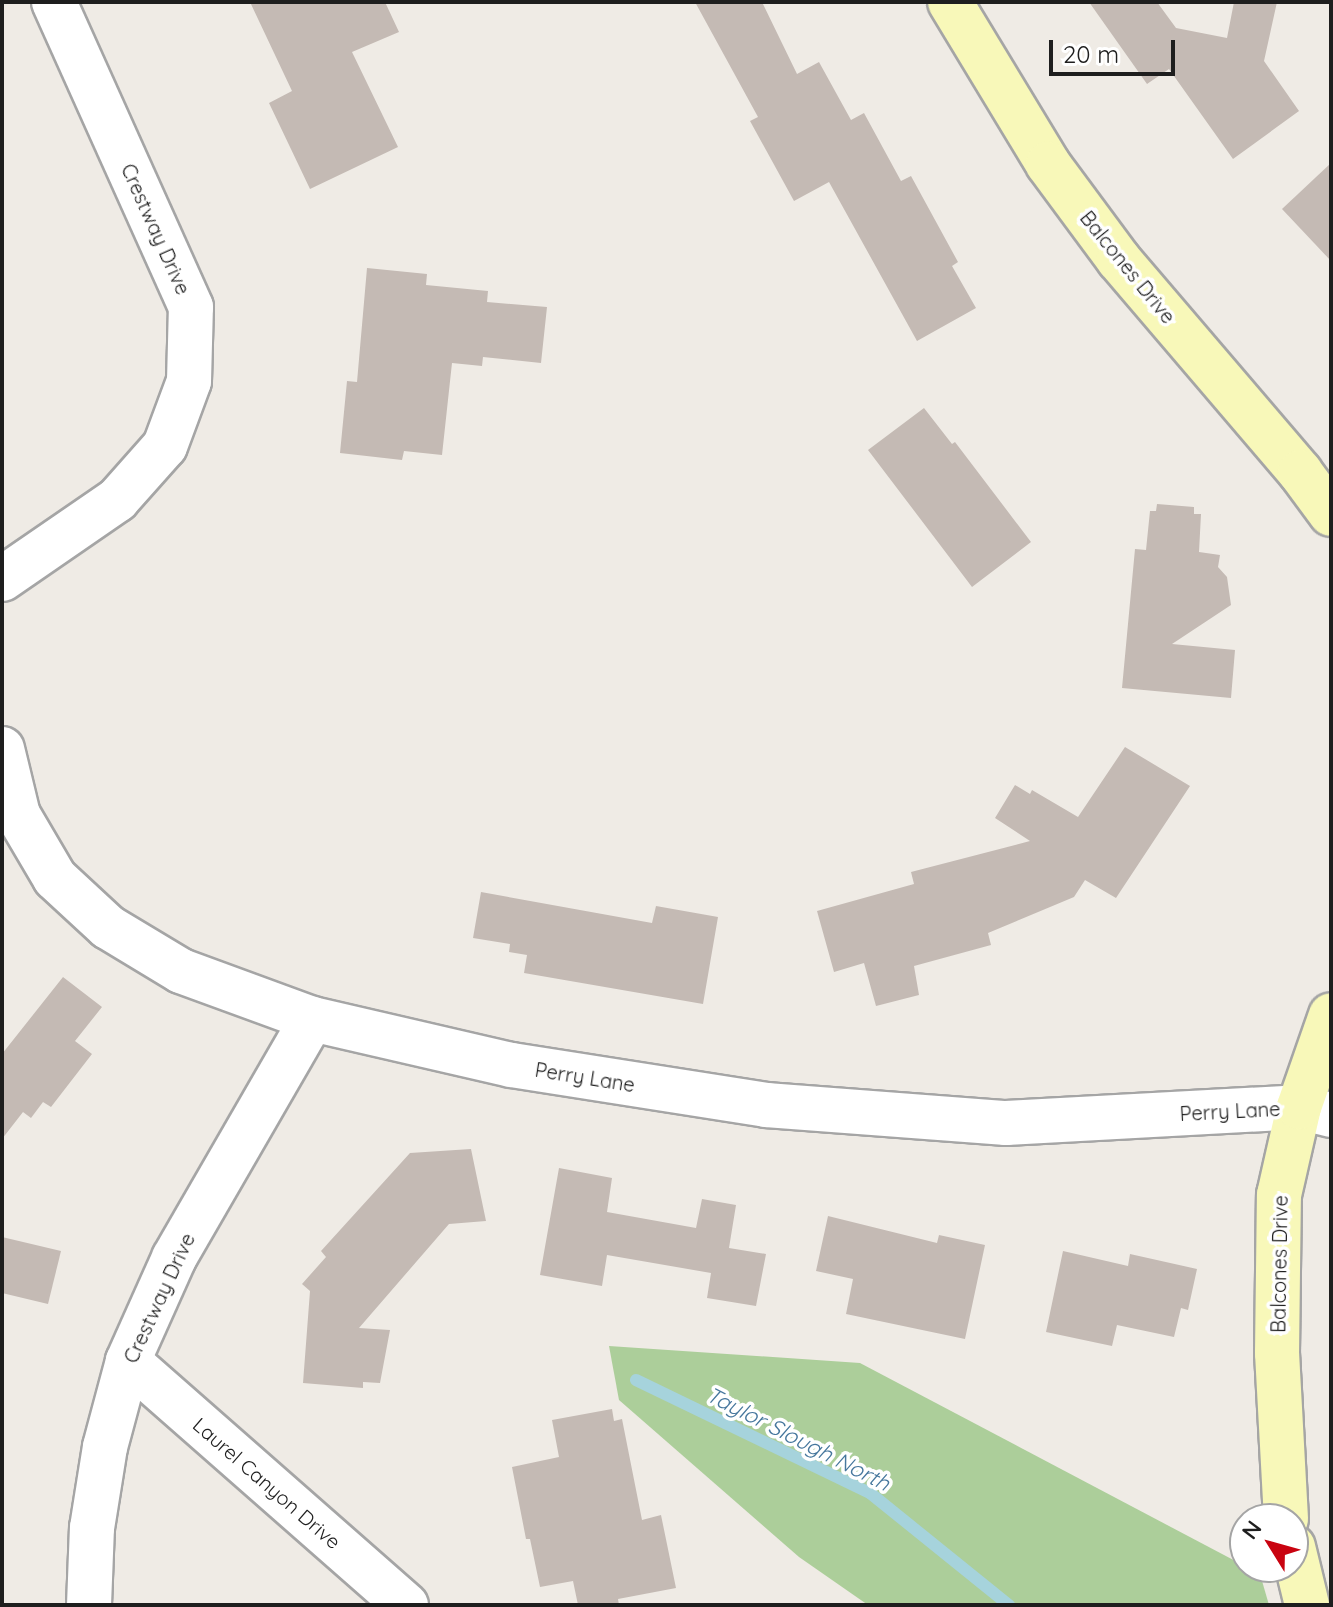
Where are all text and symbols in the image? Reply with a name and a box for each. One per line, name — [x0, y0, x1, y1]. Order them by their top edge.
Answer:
scale bar — [1053, 24, 1179, 74]
text: 20 m — [1063, 39, 1119, 69]
street label: Crestway Drive — [116, 160, 196, 298]
street label: Balcones Drive — [1075, 206, 1181, 328]
street label: Perry Lane — [533, 1057, 637, 1097]
street label: Perry Lane — [1179, 1096, 1281, 1126]
street label: Balcones Drive — [1266, 1195, 1292, 1333]
street label: Crestway Drive — [118, 1229, 200, 1367]
water label: Taylor Slough North — [702, 1381, 894, 1497]
street label: Laurel Canyon Drive — [188, 1412, 346, 1554]
north arrow — [1229, 1503, 1309, 1583]
text: N — [1235, 1515, 1267, 1545]

